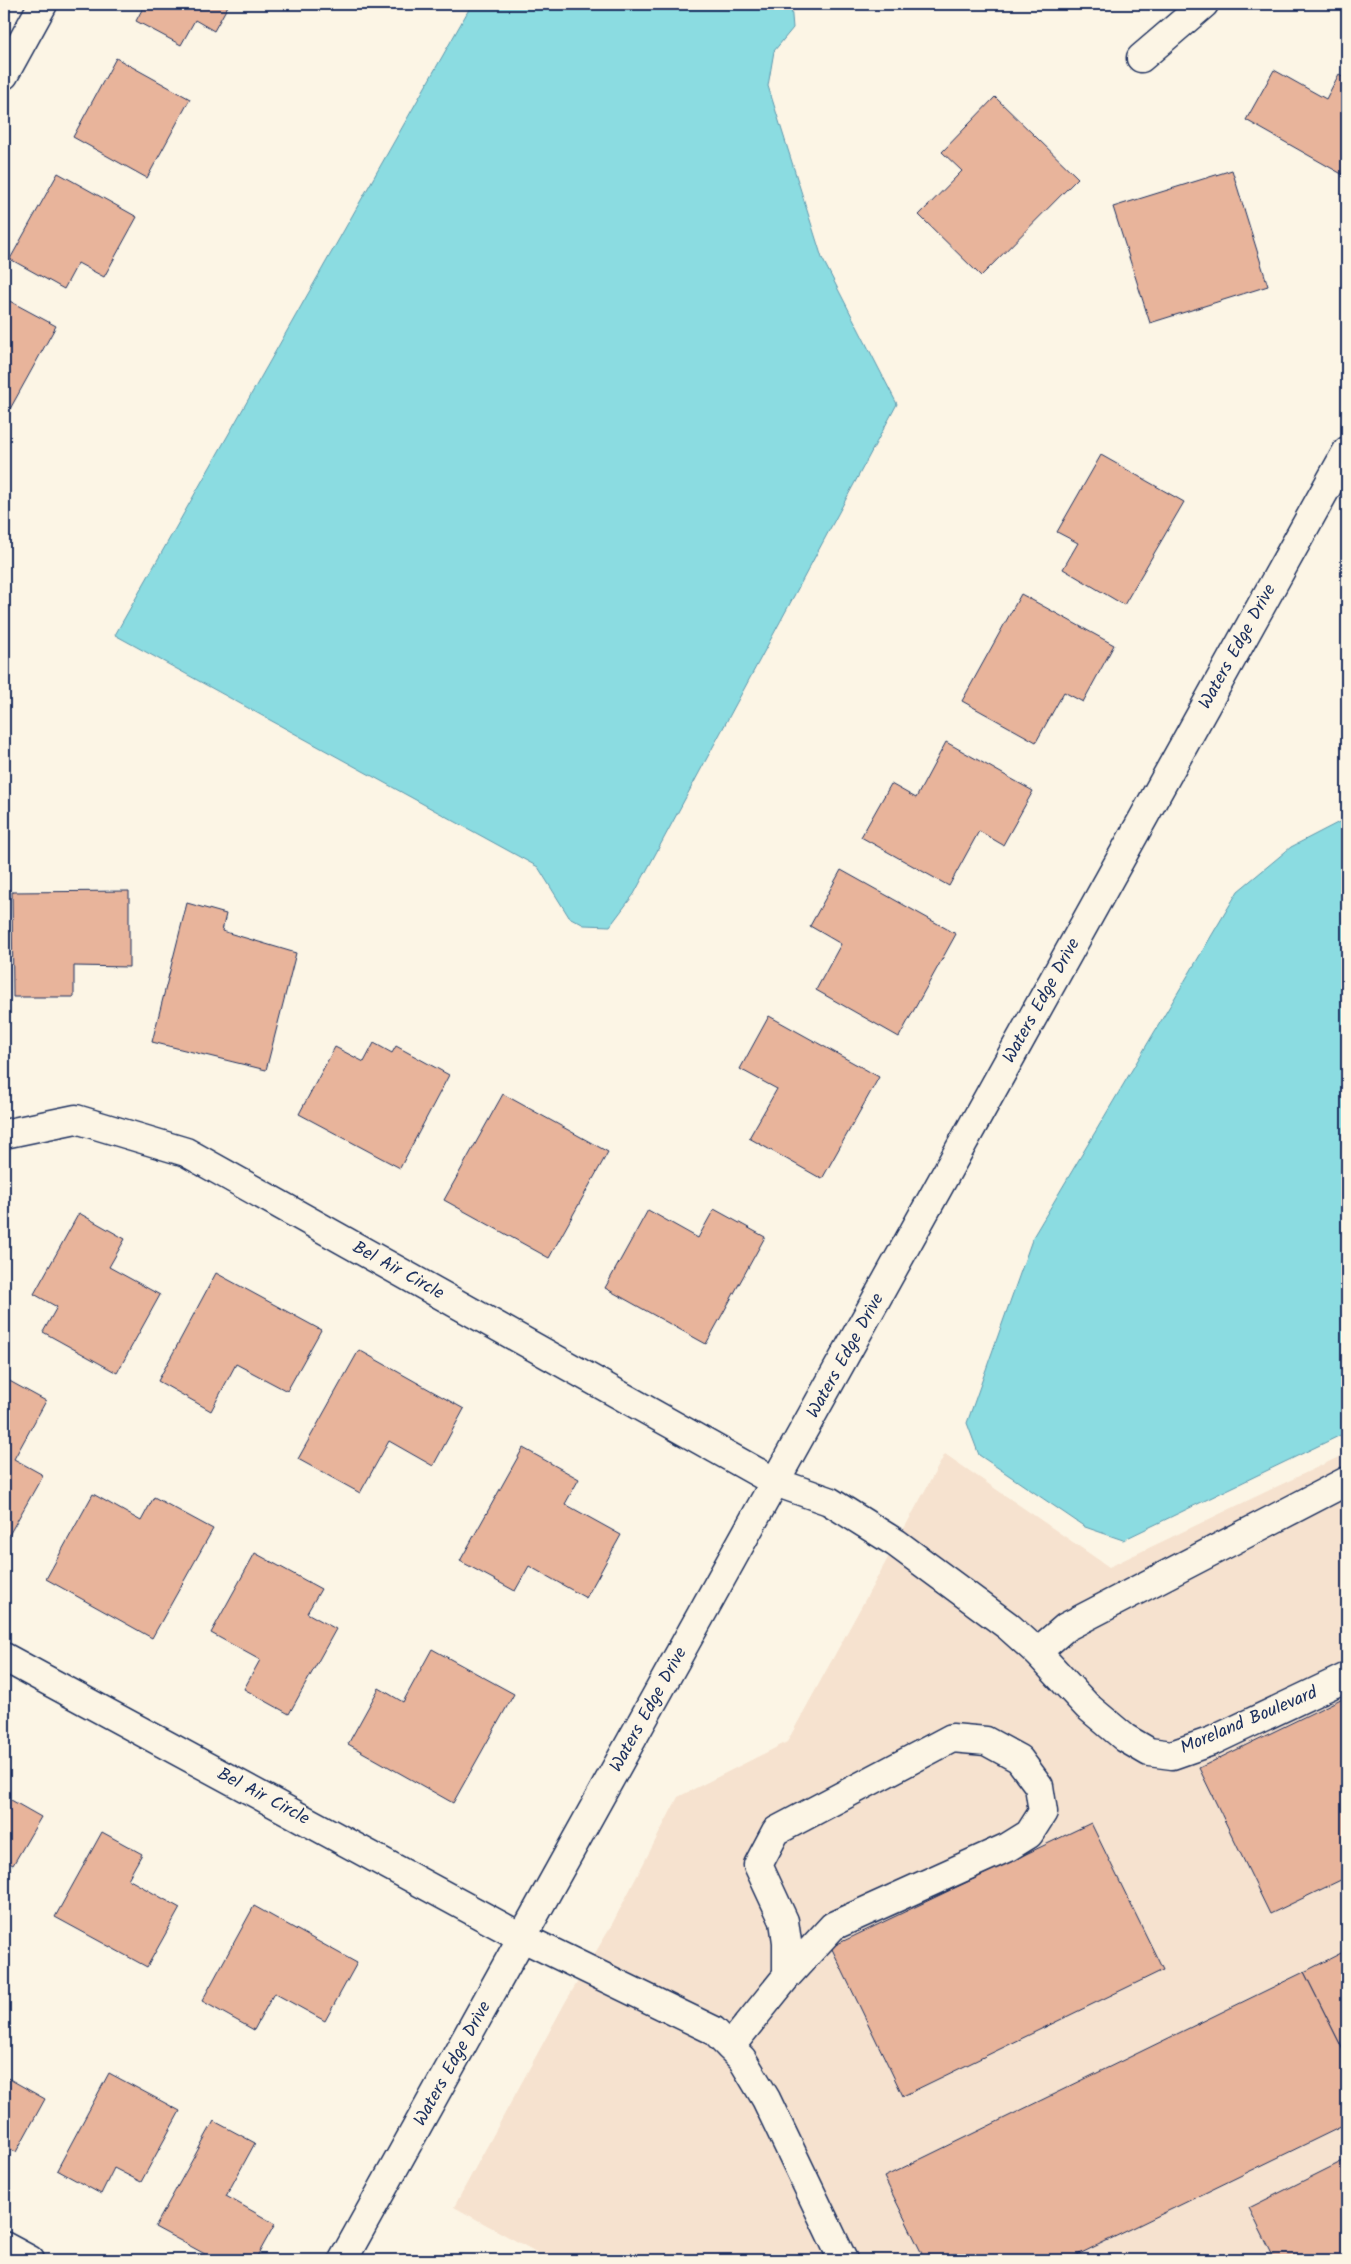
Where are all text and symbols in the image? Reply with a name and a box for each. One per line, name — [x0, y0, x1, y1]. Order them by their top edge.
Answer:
street label: Waters Edge Drive — [1192, 579, 1284, 715]
street label: Waters Edge Drive — [996, 933, 1088, 1069]
street label: Bel Air Circle — [347, 1234, 449, 1308]
street label: Waters Edge Drive — [800, 1288, 892, 1424]
street label: Waters Edge Drive — [603, 1642, 695, 1778]
street label: Moreland Boulevard — [1176, 1679, 1323, 1763]
street label: Bel Air Circle — [212, 1760, 314, 1834]
street label: Waters Edge Drive — [407, 1996, 499, 2132]

